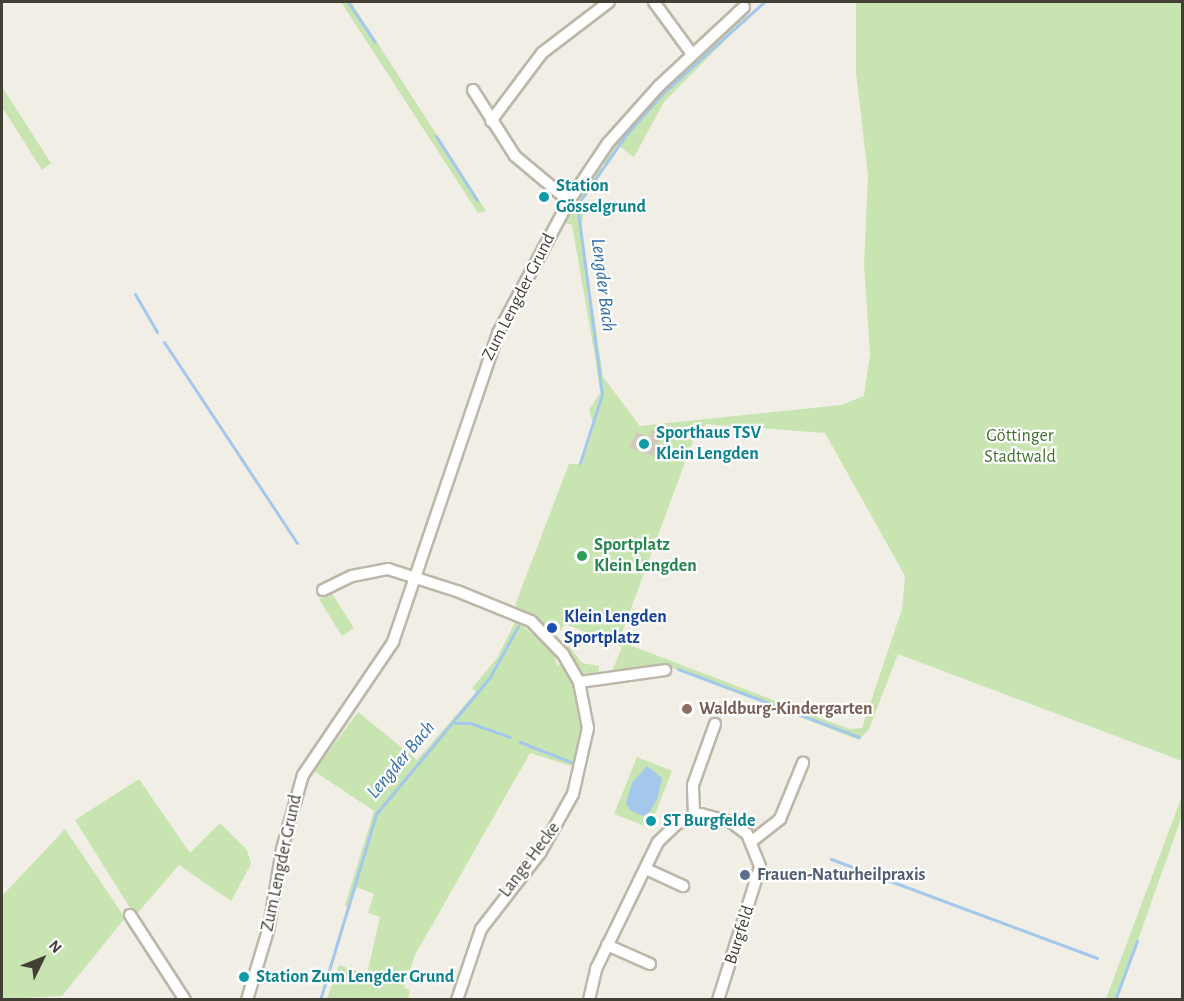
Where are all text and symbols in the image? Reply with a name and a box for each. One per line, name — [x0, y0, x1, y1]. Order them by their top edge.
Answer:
place label: Station Gösselgrund — [556, 176, 646, 219]
marker: Station Gösselgrund — [537, 190, 551, 204]
street label: Zum Lengder Grund — [478, 230, 560, 364]
water label: Lengder Bach — [585, 237, 621, 333]
place label: Sporthaus TSV Klein Lengden — [656, 423, 761, 466]
park label: Göttinger Stadtwald — [984, 426, 1056, 468]
marker: Sporthaus TSV Klein Lengden — [637, 437, 651, 451]
place label: Sportplatz Klein Lengden — [594, 535, 697, 578]
marker: Sportplatz Klein Lengden — [575, 549, 589, 563]
place label: Klein Lengden Sportplatz — [564, 607, 667, 650]
marker: Klein Lengden Sportplatz — [545, 621, 559, 635]
place label: Waldburg-Kindergarten — [699, 698, 872, 720]
marker: Waldburg-Kindergarten — [680, 702, 694, 716]
water label: Lengder Bach — [362, 716, 440, 804]
street label: Zum Lengder Grund — [257, 793, 307, 933]
place label: ST Burgfelde — [663, 810, 755, 832]
marker: ST Burgfelde — [644, 814, 658, 828]
street label: Lange Hecke — [495, 818, 565, 902]
place label: Frauen-Naturheilpraxis — [757, 864, 926, 886]
marker: Frauen-Naturheilpraxis — [738, 868, 752, 882]
street label: Burgfeld — [720, 903, 760, 967]
north arrow — [12, 929, 72, 989]
text: N — [46, 937, 65, 956]
place label: Station Zum Lengder Grund — [256, 966, 454, 988]
marker: Station Zum Lengder Grund — [237, 970, 251, 984]

